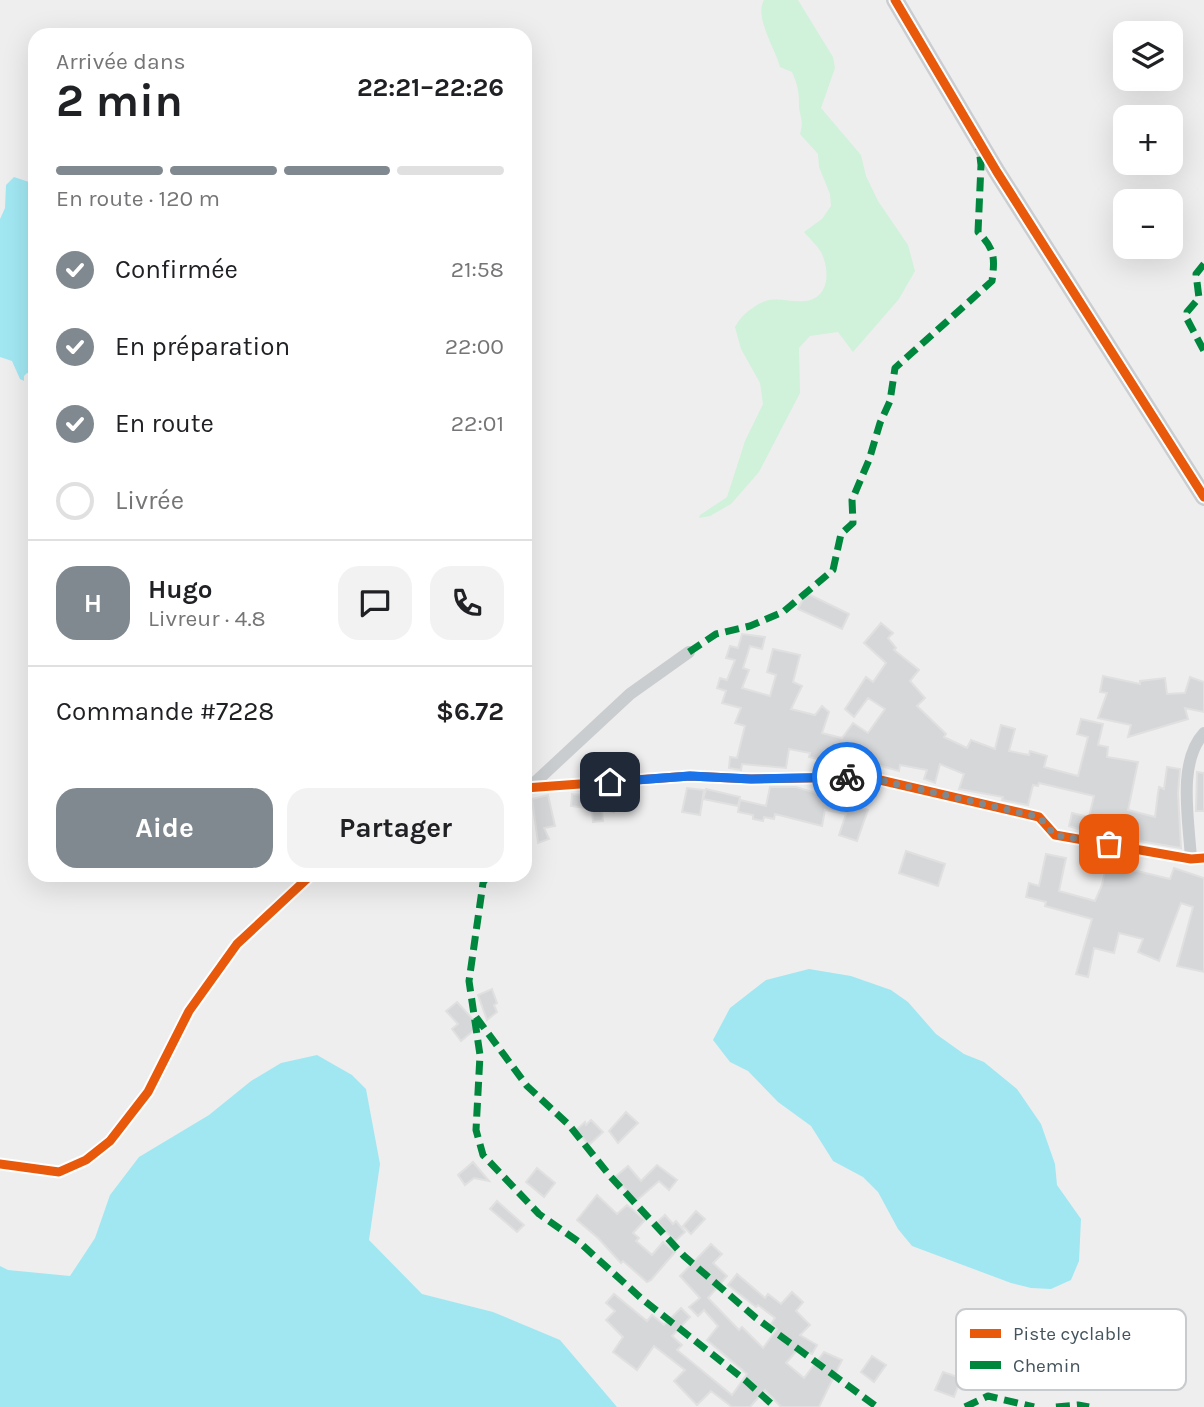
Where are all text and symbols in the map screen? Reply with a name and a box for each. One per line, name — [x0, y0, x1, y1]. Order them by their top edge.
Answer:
map controls — [1113, 21, 1183, 259]
button: layers — [1113, 21, 1183, 91]
text: Arrivée dans — [56, 48, 186, 75]
text: 22:21–22:26 — [357, 72, 504, 103]
text: 2 min — [56, 74, 183, 128]
button: + — [1113, 105, 1183, 175]
text: En route · 120 m — [56, 185, 220, 212]
button: − — [1113, 189, 1183, 259]
icon: check — [56, 251, 94, 289]
text: Confirmée — [115, 254, 238, 285]
text: 21:58 — [451, 256, 504, 283]
icon: check — [56, 328, 94, 366]
text: En préparation — [115, 331, 290, 362]
text: 22:00 — [445, 333, 504, 360]
icon: check — [56, 405, 94, 443]
text: En route — [115, 408, 214, 439]
text: 22:01 — [451, 410, 504, 437]
text: Livrée — [115, 485, 184, 516]
button: chat — [338, 566, 412, 640]
button: phone — [430, 566, 504, 640]
text: Hugo — [148, 574, 213, 605]
text: H — [84, 588, 102, 619]
text: Livreur · 4.8 — [148, 605, 266, 632]
text: Commande #7228 — [56, 696, 274, 727]
text: $6.72 — [436, 696, 504, 727]
courier — [812, 742, 882, 812]
pin — [580, 752, 640, 812]
icon: bike — [828, 758, 866, 796]
icon: home — [591, 763, 629, 801]
button: Aide — [56, 788, 273, 868]
button: Partager — [287, 788, 504, 868]
pin — [1079, 814, 1139, 874]
icon: bag — [1090, 825, 1128, 863]
legend — [956, 1309, 1186, 1390]
text: Piste cyclable — [1013, 1323, 1131, 1345]
text: Chemin — [1013, 1355, 1081, 1377]

